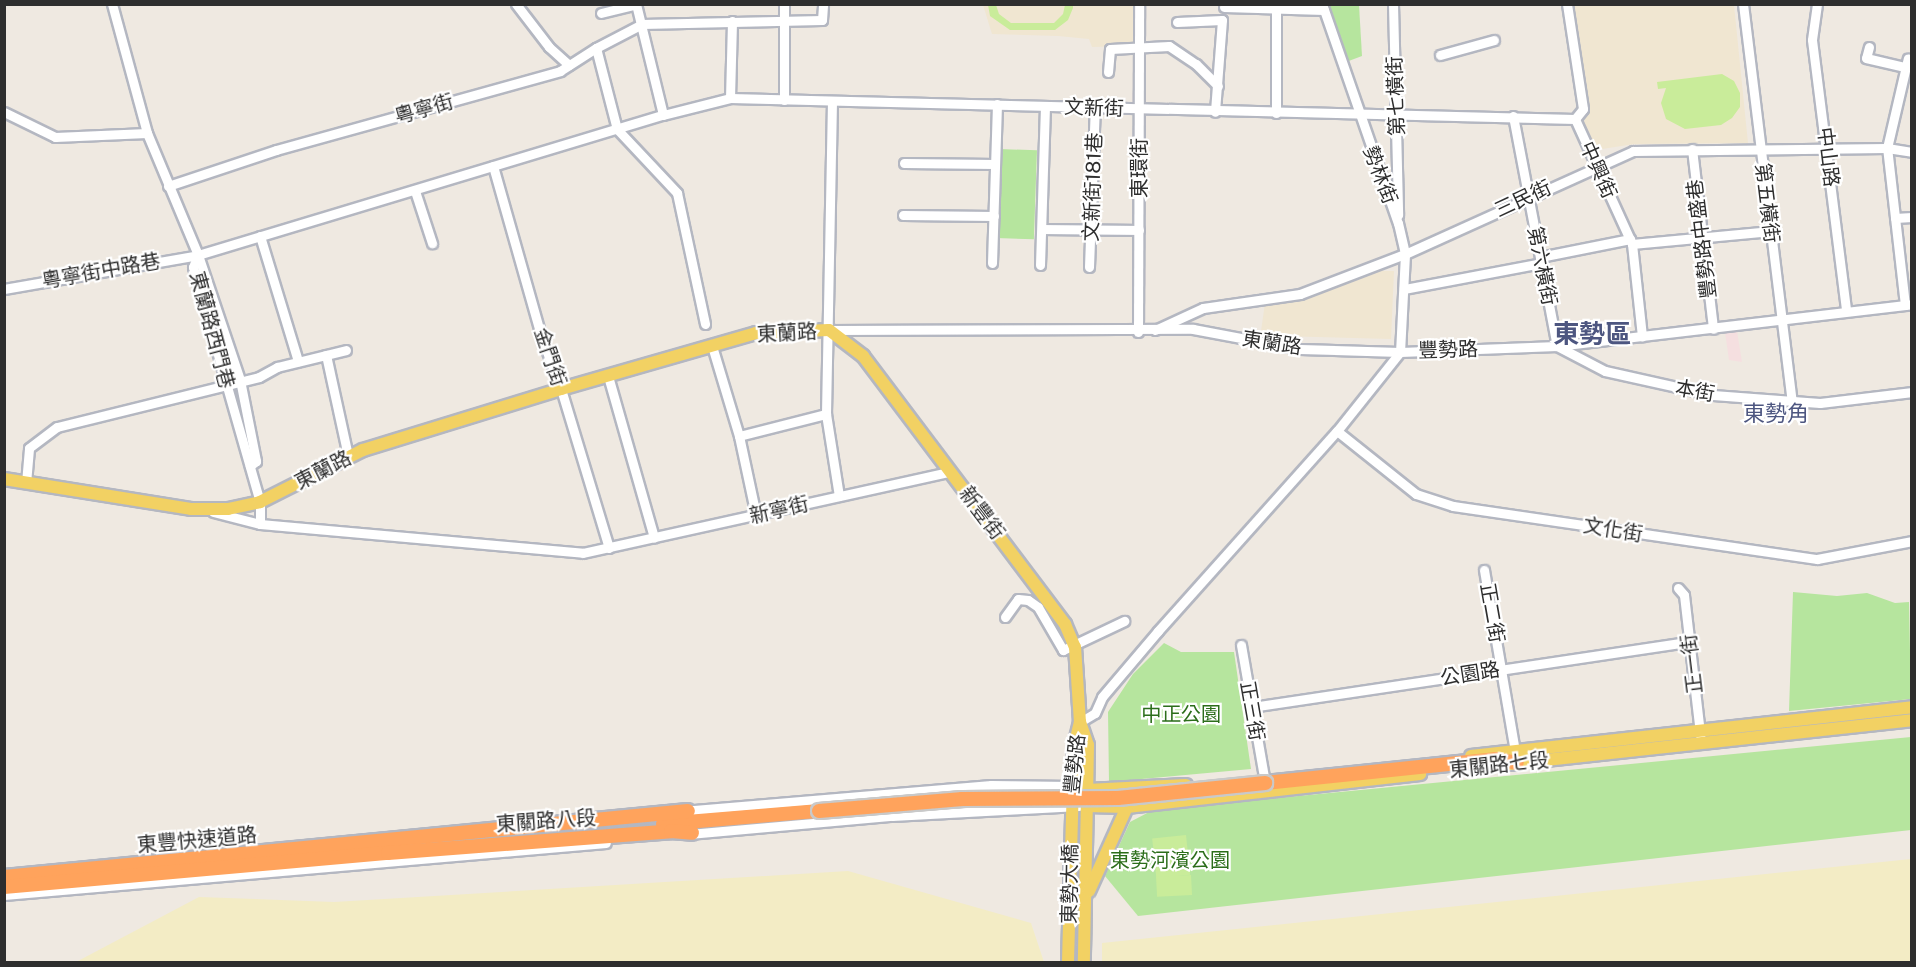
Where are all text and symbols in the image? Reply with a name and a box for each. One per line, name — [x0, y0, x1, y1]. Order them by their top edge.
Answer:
street label: 第七橫街 — [1383, 56, 1409, 136]
street label: 粵寧街 — [392, 89, 456, 129]
street label: 文新街 — [1064, 95, 1124, 121]
street label: 中山路 — [1812, 126, 1844, 188]
street label: 文新街181巷 — [1079, 132, 1107, 242]
street label: 東環街 — [1127, 138, 1151, 198]
street label: 中興街 — [1575, 138, 1621, 202]
street label: 勢林街 — [1358, 143, 1402, 207]
street label: 第五橫街 — [1750, 162, 1784, 244]
street label: 三民街 — [1491, 175, 1555, 223]
street label: 豐勢路中盛巷 — [1683, 178, 1721, 300]
street label: 第六橫街 — [1523, 224, 1561, 308]
street label: 粵寧街中路巷 — [40, 249, 162, 293]
street label: 東蘭路西門巷 — [185, 269, 239, 391]
district label: 東勢區 — [1553, 318, 1631, 350]
street label: 東蘭路 — [756, 319, 818, 347]
street label: 金門街 — [529, 325, 571, 389]
street label: 東蘭路 — [1240, 326, 1304, 360]
street label: 豐勢路 — [1418, 337, 1478, 363]
street label: 本街 — [1673, 376, 1717, 406]
district label: 東勢角 — [1743, 401, 1809, 427]
street label: 東蘭路 — [291, 446, 355, 494]
street label: 新豐街 — [954, 482, 1010, 544]
street label: 新寧街 — [747, 492, 811, 528]
street label: 文化街 — [1581, 513, 1645, 547]
street label: 正二街 — [1475, 581, 1509, 645]
street label: 正一街 — [1676, 633, 1708, 695]
street label: 公園路 — [1438, 657, 1502, 691]
street label: 正三街 — [1235, 679, 1269, 743]
park label: 中正公園 — [1141, 702, 1221, 726]
street label: 豐勢路 — [1060, 733, 1090, 795]
street label: 東關路七段 — [1448, 748, 1550, 782]
street label: 東關路八段 — [495, 806, 597, 836]
street label: 東豐快速道路 — [136, 823, 258, 857]
street label: 東勢大橋 — [1057, 844, 1083, 924]
park label: 東勢河濱公園 — [1110, 848, 1230, 872]

